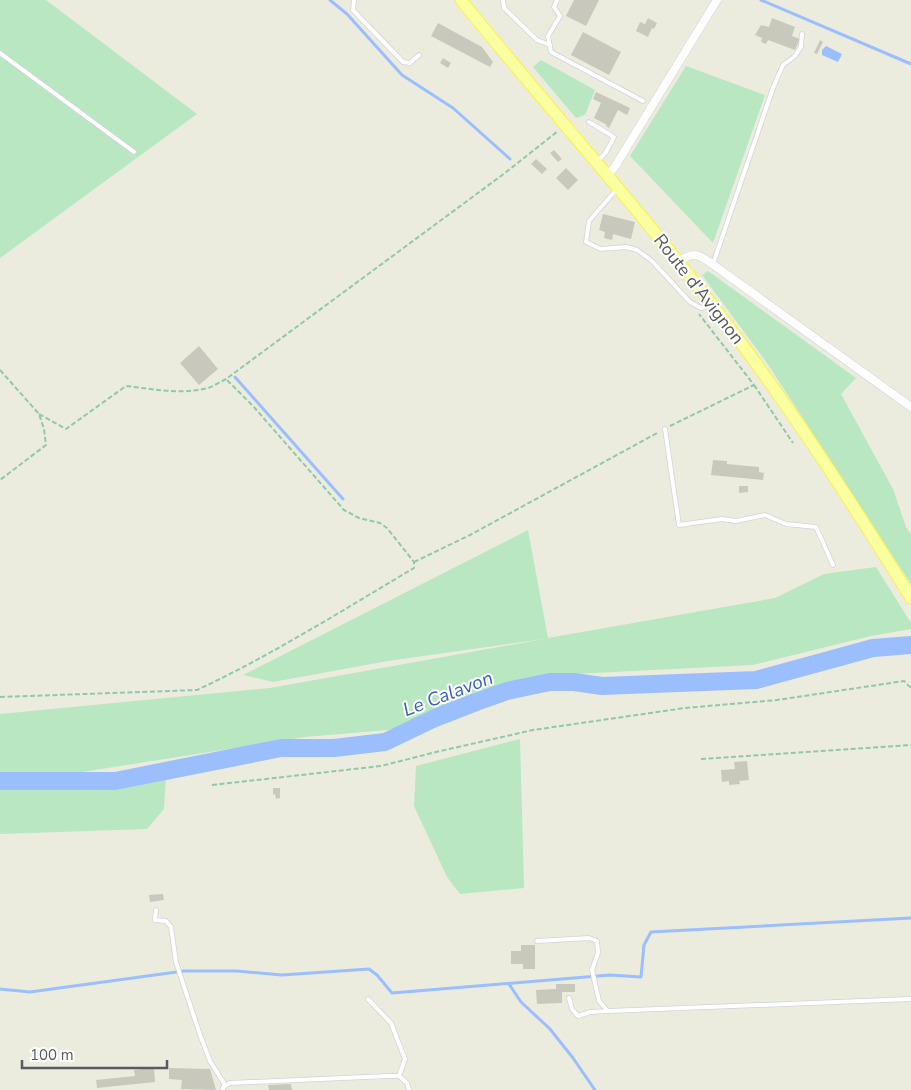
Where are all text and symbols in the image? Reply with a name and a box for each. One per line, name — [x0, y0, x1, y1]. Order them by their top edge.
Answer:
street label: Route d'Avignon — [648, 229, 750, 349]
water label: Le Calavon — [399, 665, 497, 723]
scale bar — [22, 1038, 168, 1070]
text: 100 m — [30, 1045, 74, 1065]

